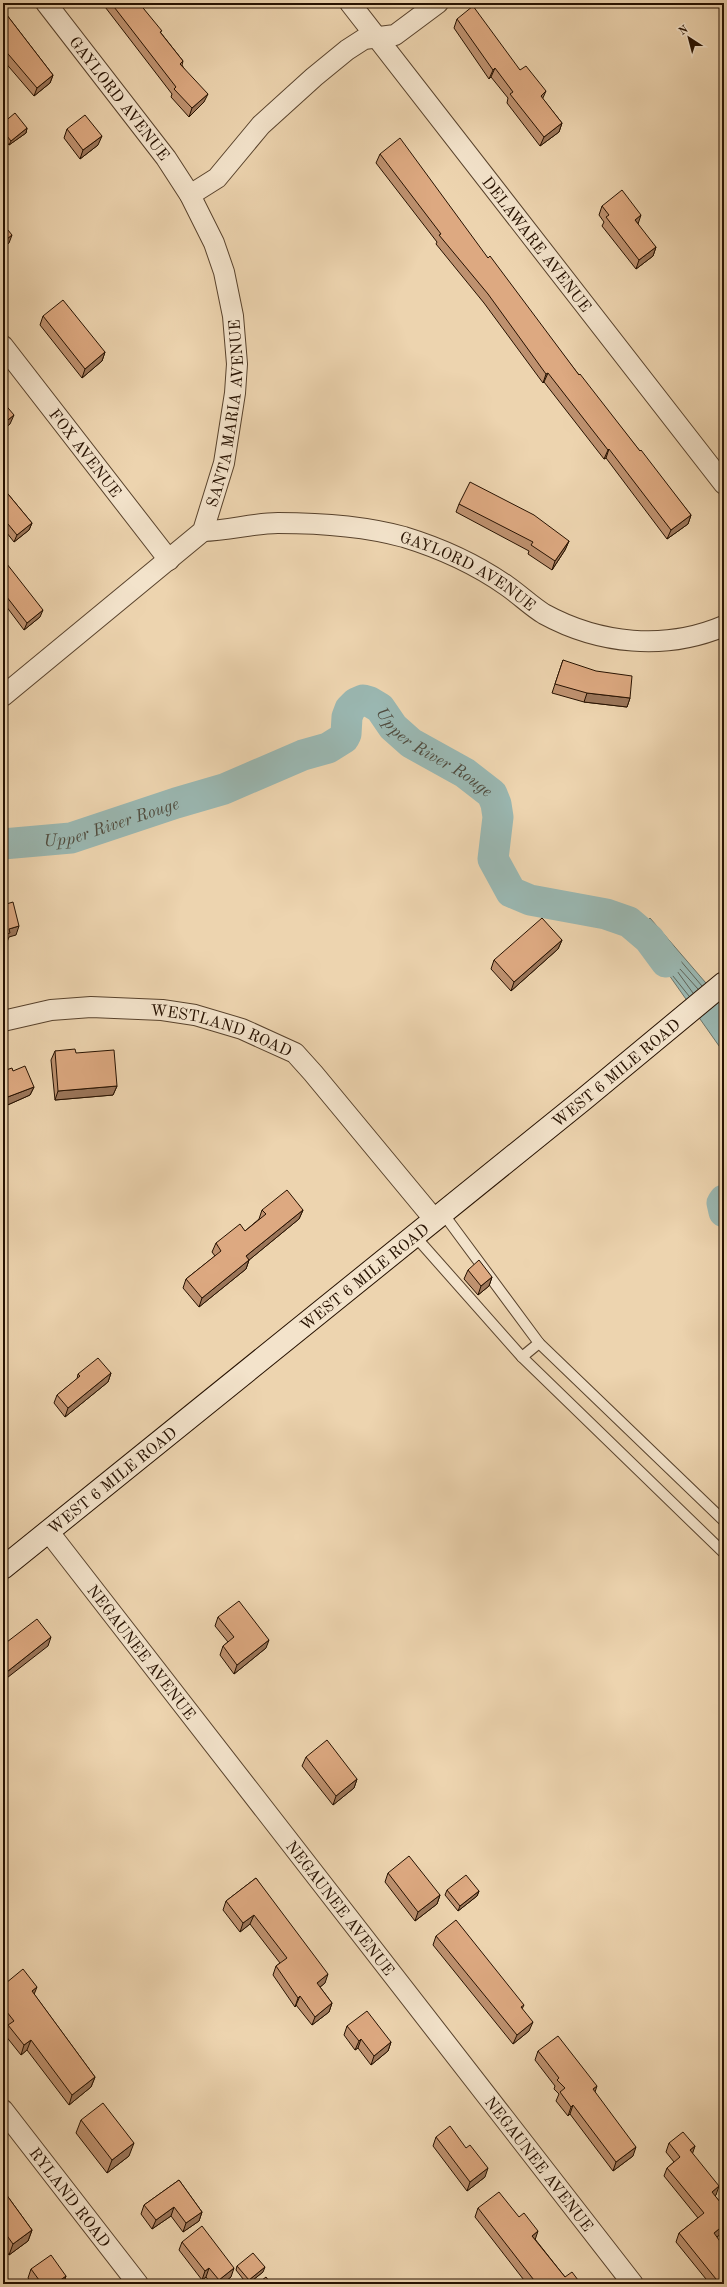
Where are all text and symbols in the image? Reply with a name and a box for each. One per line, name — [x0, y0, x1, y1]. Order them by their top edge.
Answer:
north arrow — [669, 18, 709, 58]
text: N — [677, 24, 691, 38]
street label: GAYLORD AVENUE — [65, 34, 172, 164]
street label: DELAWARE AVENUE — [478, 174, 593, 316]
street label: SANTA MARIA AVENUE — [205, 319, 247, 509]
street label: FOX AVENUE — [45, 407, 123, 501]
street label: GAYLORD AVENUE — [397, 530, 538, 615]
water label: Upper River Rouge — [372, 705, 495, 801]
water label: Upper River Rouge — [43, 796, 182, 850]
street label: WESTLAND ROAD — [150, 1004, 294, 1060]
street label: WEST 6 MILE ROAD — [550, 1017, 684, 1131]
street label: WEST 6 MILE ROAD — [298, 1222, 433, 1335]
street label: WEST 6 MILE ROAD — [46, 1425, 181, 1538]
street label: NEGAUNEE AVENUE — [83, 1583, 197, 1723]
street label: NEGAUNEE AVENUE — [282, 1839, 396, 1979]
street label: NEGAUNEE AVENUE — [481, 2094, 595, 2235]
street label: RYLAND ROAD — [25, 2145, 112, 2251]

